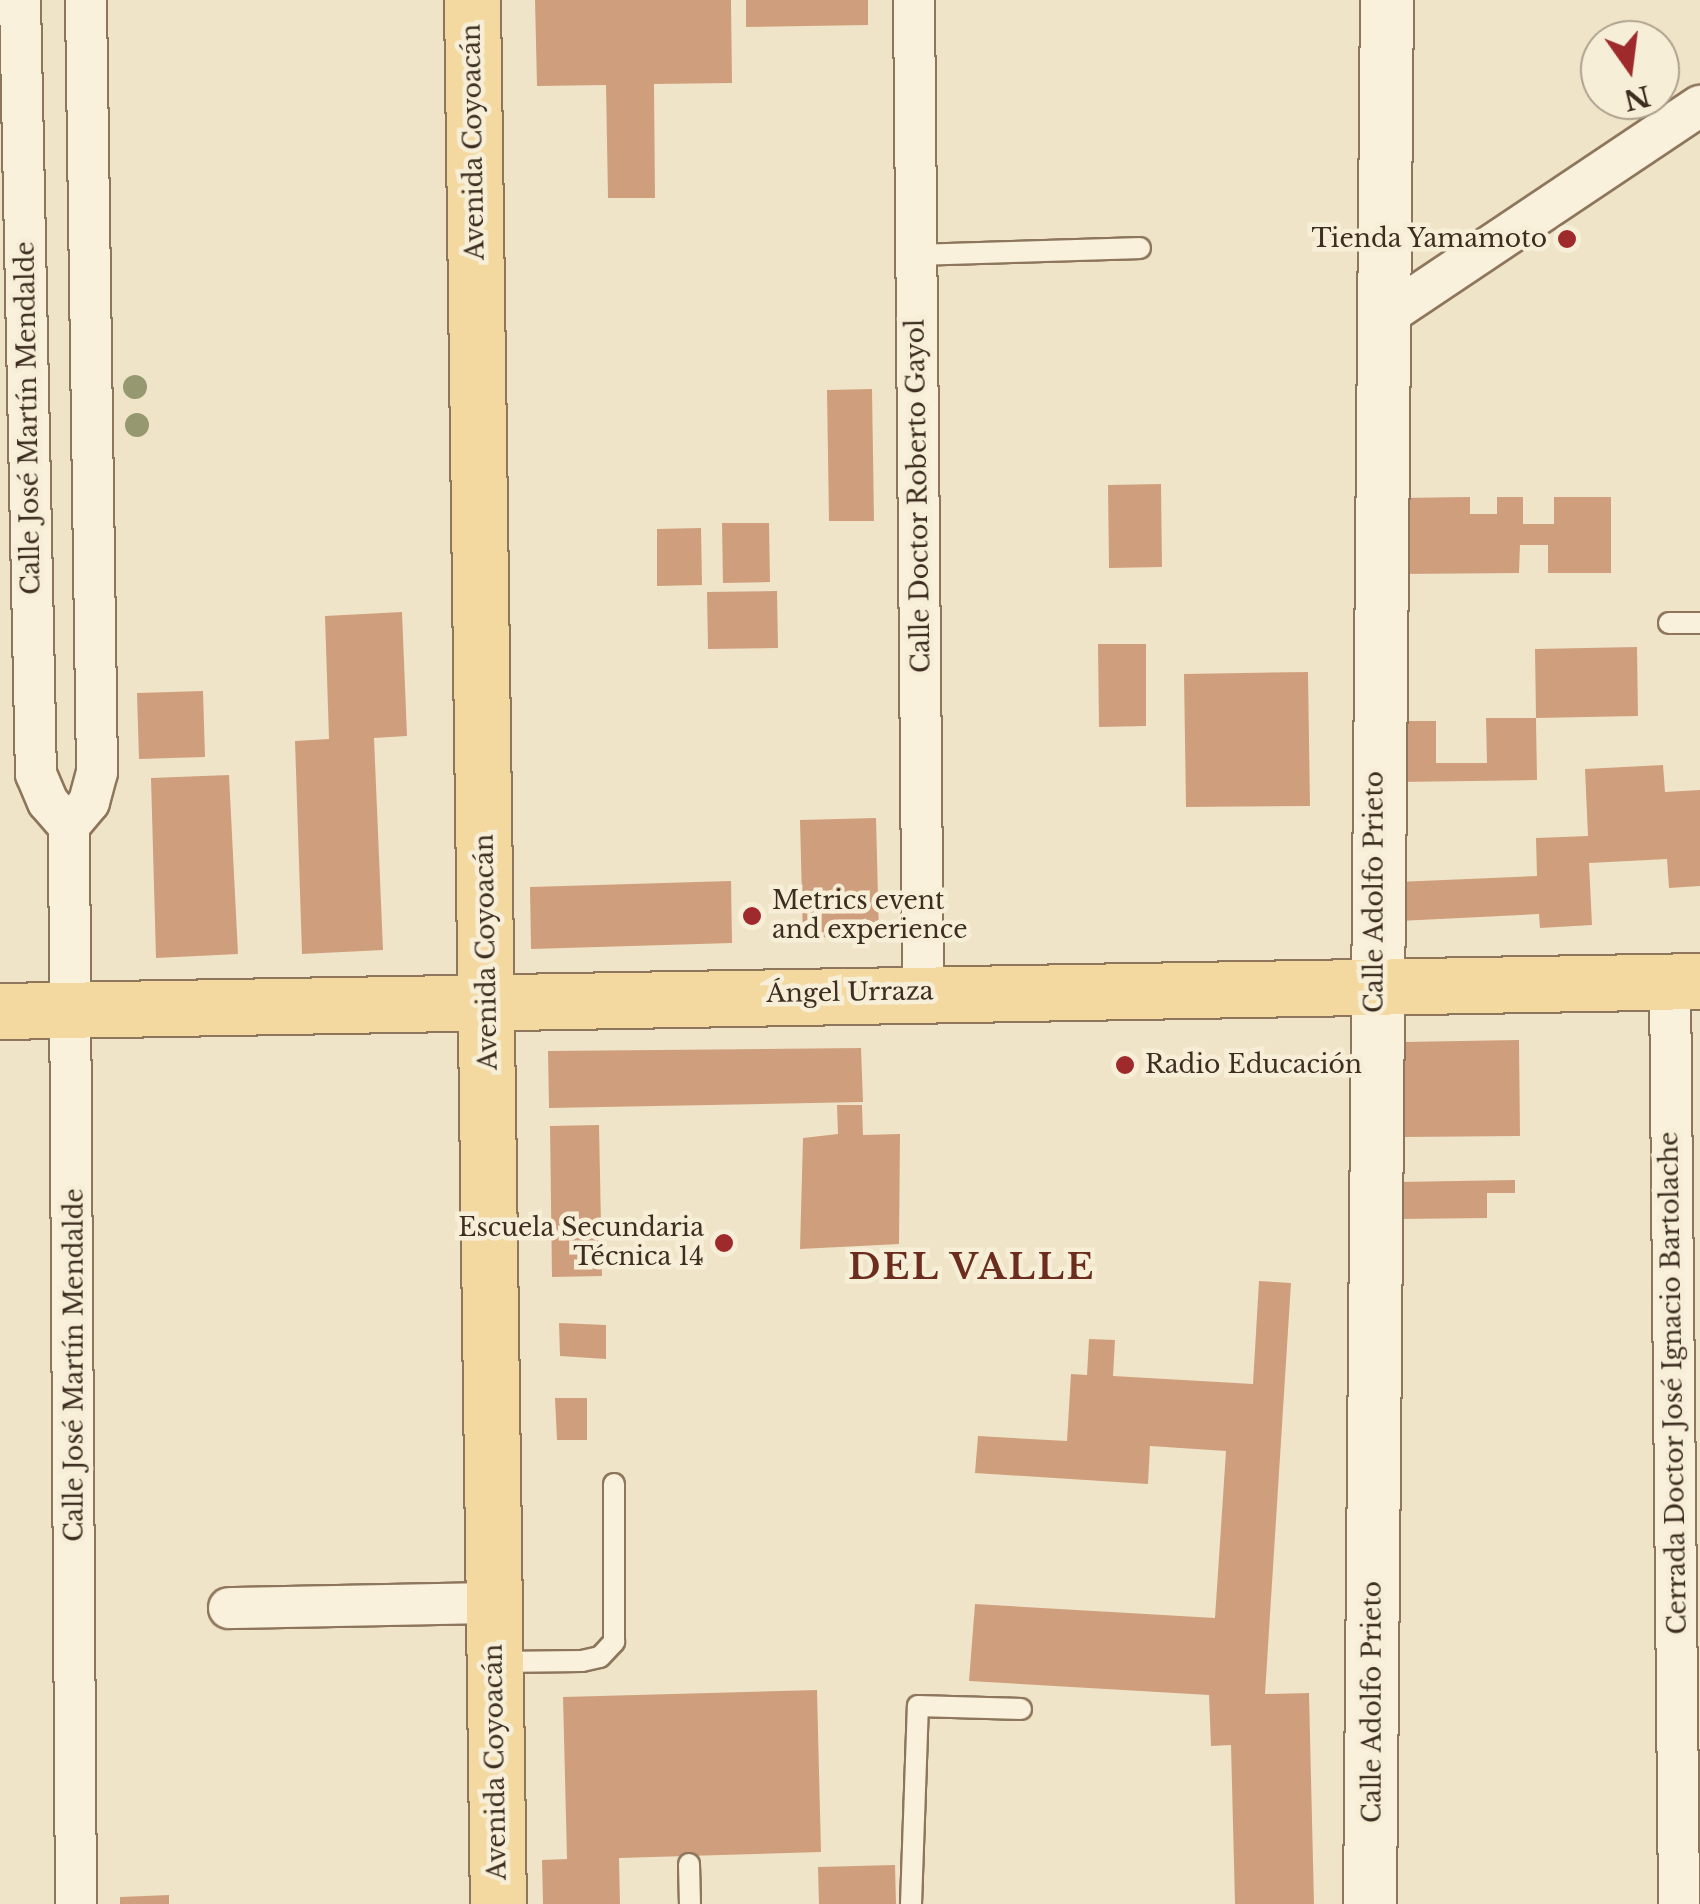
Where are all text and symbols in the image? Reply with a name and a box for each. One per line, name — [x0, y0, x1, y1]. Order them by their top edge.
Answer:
north arrow — [1580, 20, 1680, 120]
street label: Avenida Coyoacán — [457, 23, 491, 261]
text: N — [1620, 77, 1654, 118]
place label: Tienda Yamamoto — [1310, 224, 1547, 254]
marker: Tienda Yamamoto — [1556, 228, 1578, 250]
street label: Calle José Martín Mendalde — [11, 241, 47, 595]
street label: Calle Doctor Roberto Gayol — [901, 318, 937, 674]
street label: Calle Adolfo Prieto — [1360, 770, 1390, 1014]
street label: Avenida Coyoacán — [470, 833, 504, 1071]
place label: Metrics event and experience — [772, 887, 968, 946]
marker: Metrics event and experience — [741, 905, 763, 927]
street label: Ángel Urraza — [766, 977, 934, 1009]
place label: Radio Educación — [1145, 1050, 1362, 1080]
marker: Radio Educación — [1114, 1054, 1136, 1076]
street label: Cerrada Doctor José Ignacio Bartolache — [1655, 1131, 1693, 1635]
street label: Calle José Martín Mendalde — [60, 1188, 90, 1542]
place label: Escuela Secundaria Técnica 14 — [458, 1214, 704, 1273]
marker: Escuela Secundaria Técnica 14 — [713, 1232, 735, 1254]
district label: DEL VALLE — [847, 1246, 1097, 1288]
street label: Calle Adolfo Prieto — [1358, 1580, 1388, 1824]
street label: Avenida Coyoacán — [479, 1643, 513, 1881]

